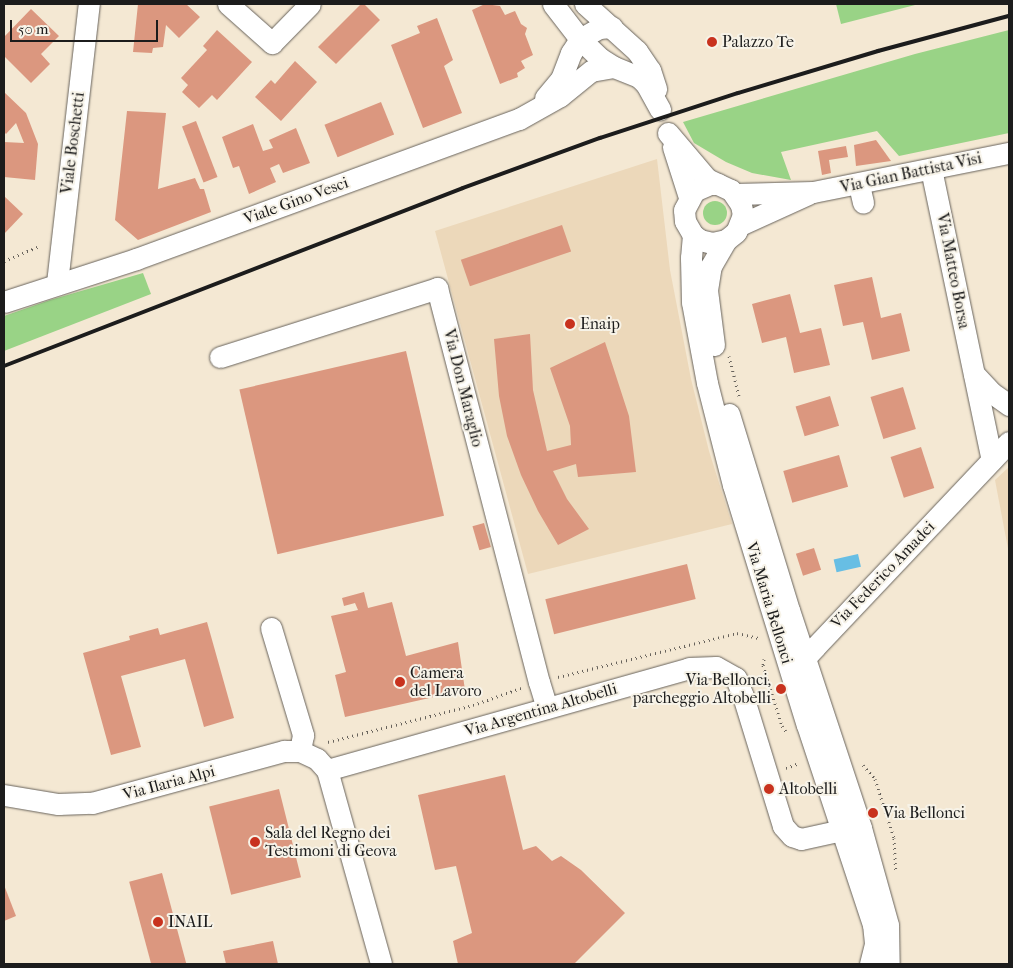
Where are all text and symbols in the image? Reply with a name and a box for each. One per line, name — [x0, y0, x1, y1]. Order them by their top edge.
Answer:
scale bar — [12, 10, 160, 42]
text: 50 m — [18, 20, 48, 38]
place label: Palazzo Te — [722, 32, 794, 52]
marker: Palazzo Te — [706, 36, 718, 48]
street label: Viale Boschetti — [57, 91, 89, 195]
street label: Via Gian Battista Visi — [838, 149, 984, 197]
street label: Viale Gino Vesci — [241, 173, 351, 229]
street label: Via Matteo Borsa — [932, 212, 974, 330]
place label: Enaip — [580, 314, 620, 334]
marker: Enaip — [564, 318, 576, 330]
street label: Via Don Maraglio — [439, 327, 487, 449]
street label: Via Federico Amadei — [827, 517, 939, 633]
street label: Via Maria Bellonci — [741, 540, 797, 666]
place label: Camera del Lavoro — [410, 663, 482, 701]
place label: Via Bellonci, parcheggio Altobelli — [633, 670, 771, 708]
marker: Camera del Lavoro — [394, 676, 406, 688]
street label: Via Argentina Altobelli — [463, 679, 619, 741]
marker: Via Bellonci, parcheggio Altobelli — [775, 683, 787, 695]
street label: Via Ilaria Alpi — [121, 761, 217, 805]
place label: Altobelli — [779, 779, 837, 799]
marker: Altobelli — [763, 783, 775, 795]
place label: Via Bellonci — [883, 803, 965, 823]
marker: Via Bellonci — [867, 807, 879, 819]
place label: Sala del Regno dei Testimoni di Geova — [265, 823, 397, 861]
marker: Sala del Regno dei Testimoni di Geova — [249, 836, 261, 848]
place label: INAIL — [168, 912, 212, 932]
marker: INAIL — [152, 916, 164, 928]

